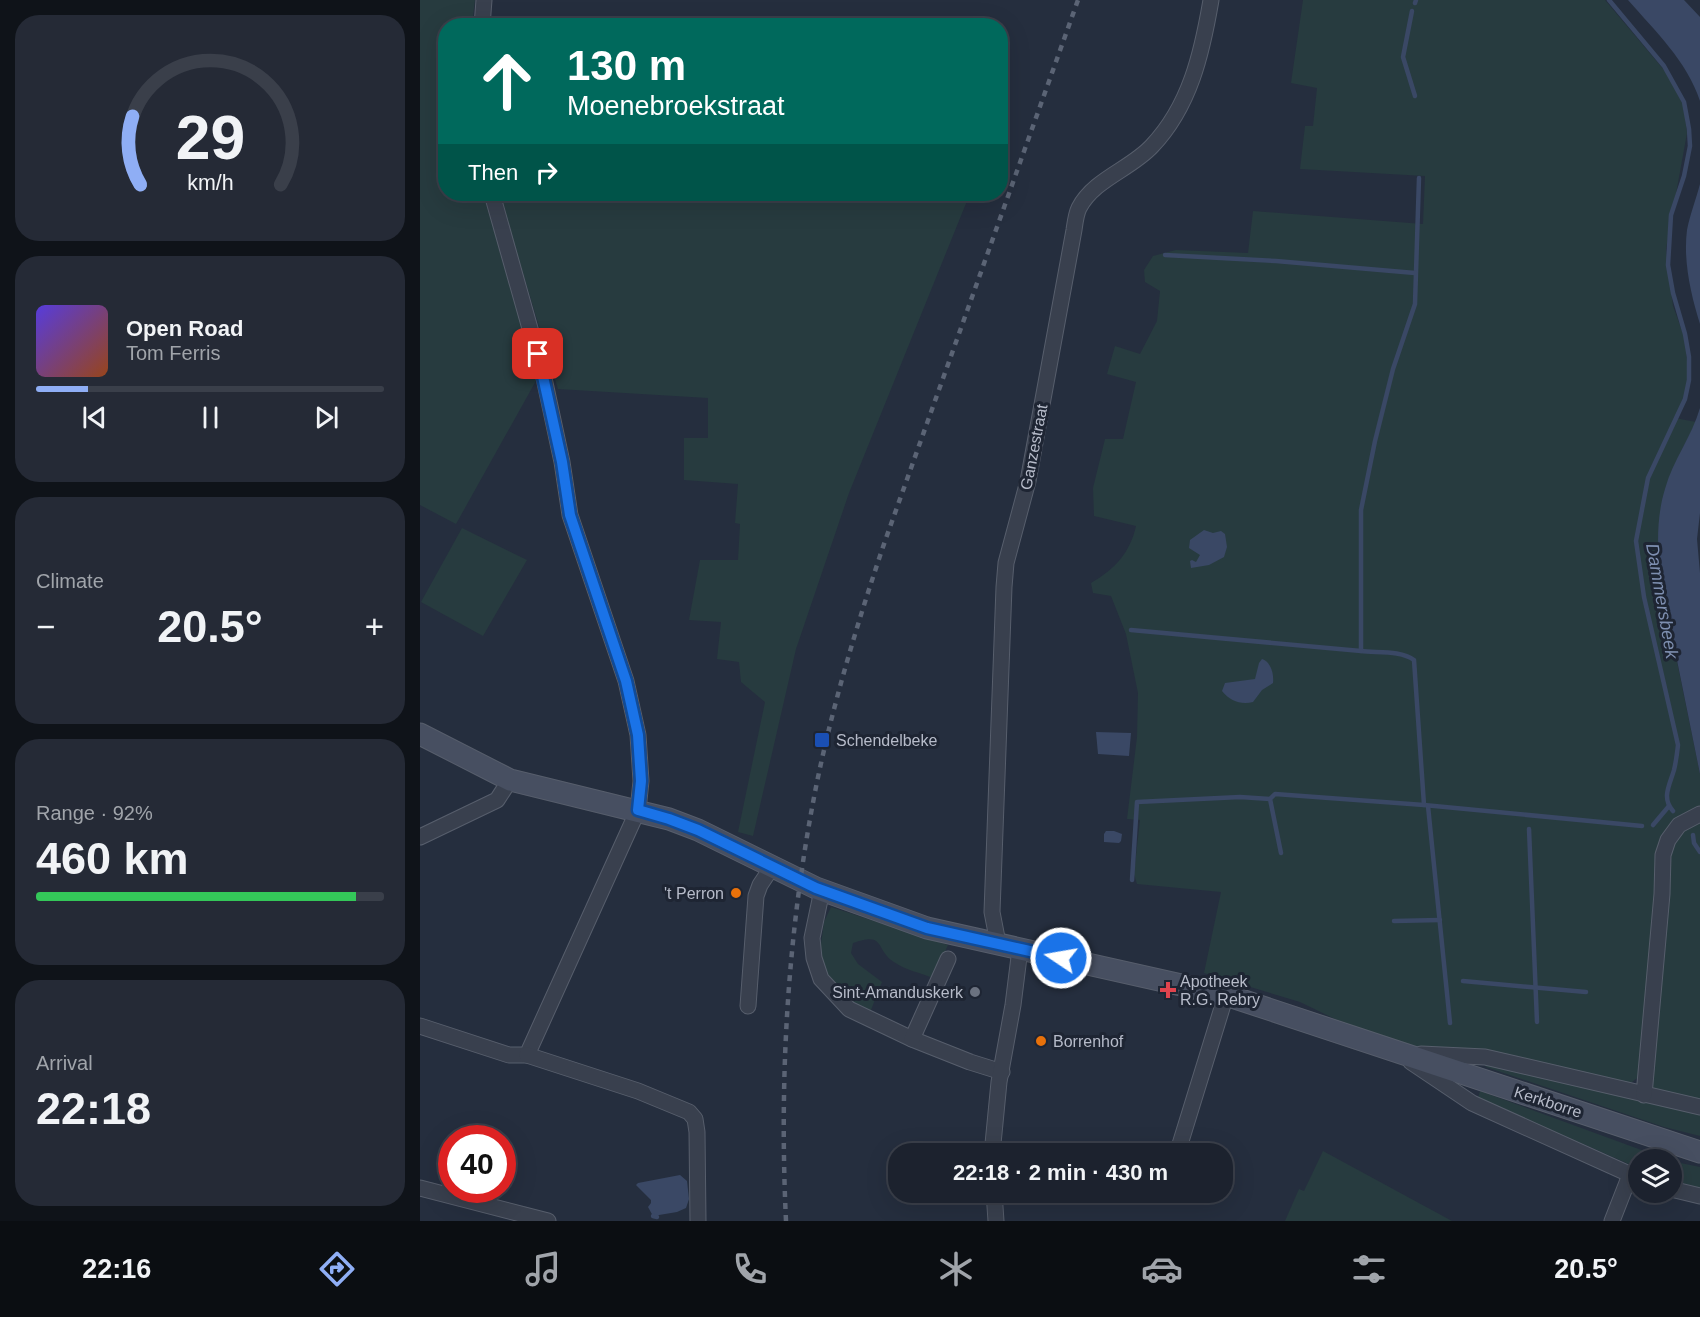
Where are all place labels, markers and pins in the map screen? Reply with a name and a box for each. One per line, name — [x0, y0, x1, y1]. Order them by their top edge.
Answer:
pin — [512, 328, 563, 379]
marker: Schendelbeke — [813, 731, 831, 749]
place label: Schendelbeke — [836, 732, 938, 749]
place label: 't Perron — [664, 885, 724, 902]
marker: 't Perron — [729, 886, 743, 900]
place label: Apotheek R.G. Rebry — [1180, 973, 1260, 1008]
marker: Apotheek R.G. Rebry — [1161, 983, 1175, 997]
place label: Sint-Amanduskerk — [832, 984, 964, 1001]
marker: Sint-Amanduskerk — [968, 985, 982, 999]
place label: Borrenhof — [1053, 1033, 1124, 1050]
marker: Borrenhof — [1034, 1034, 1048, 1048]

